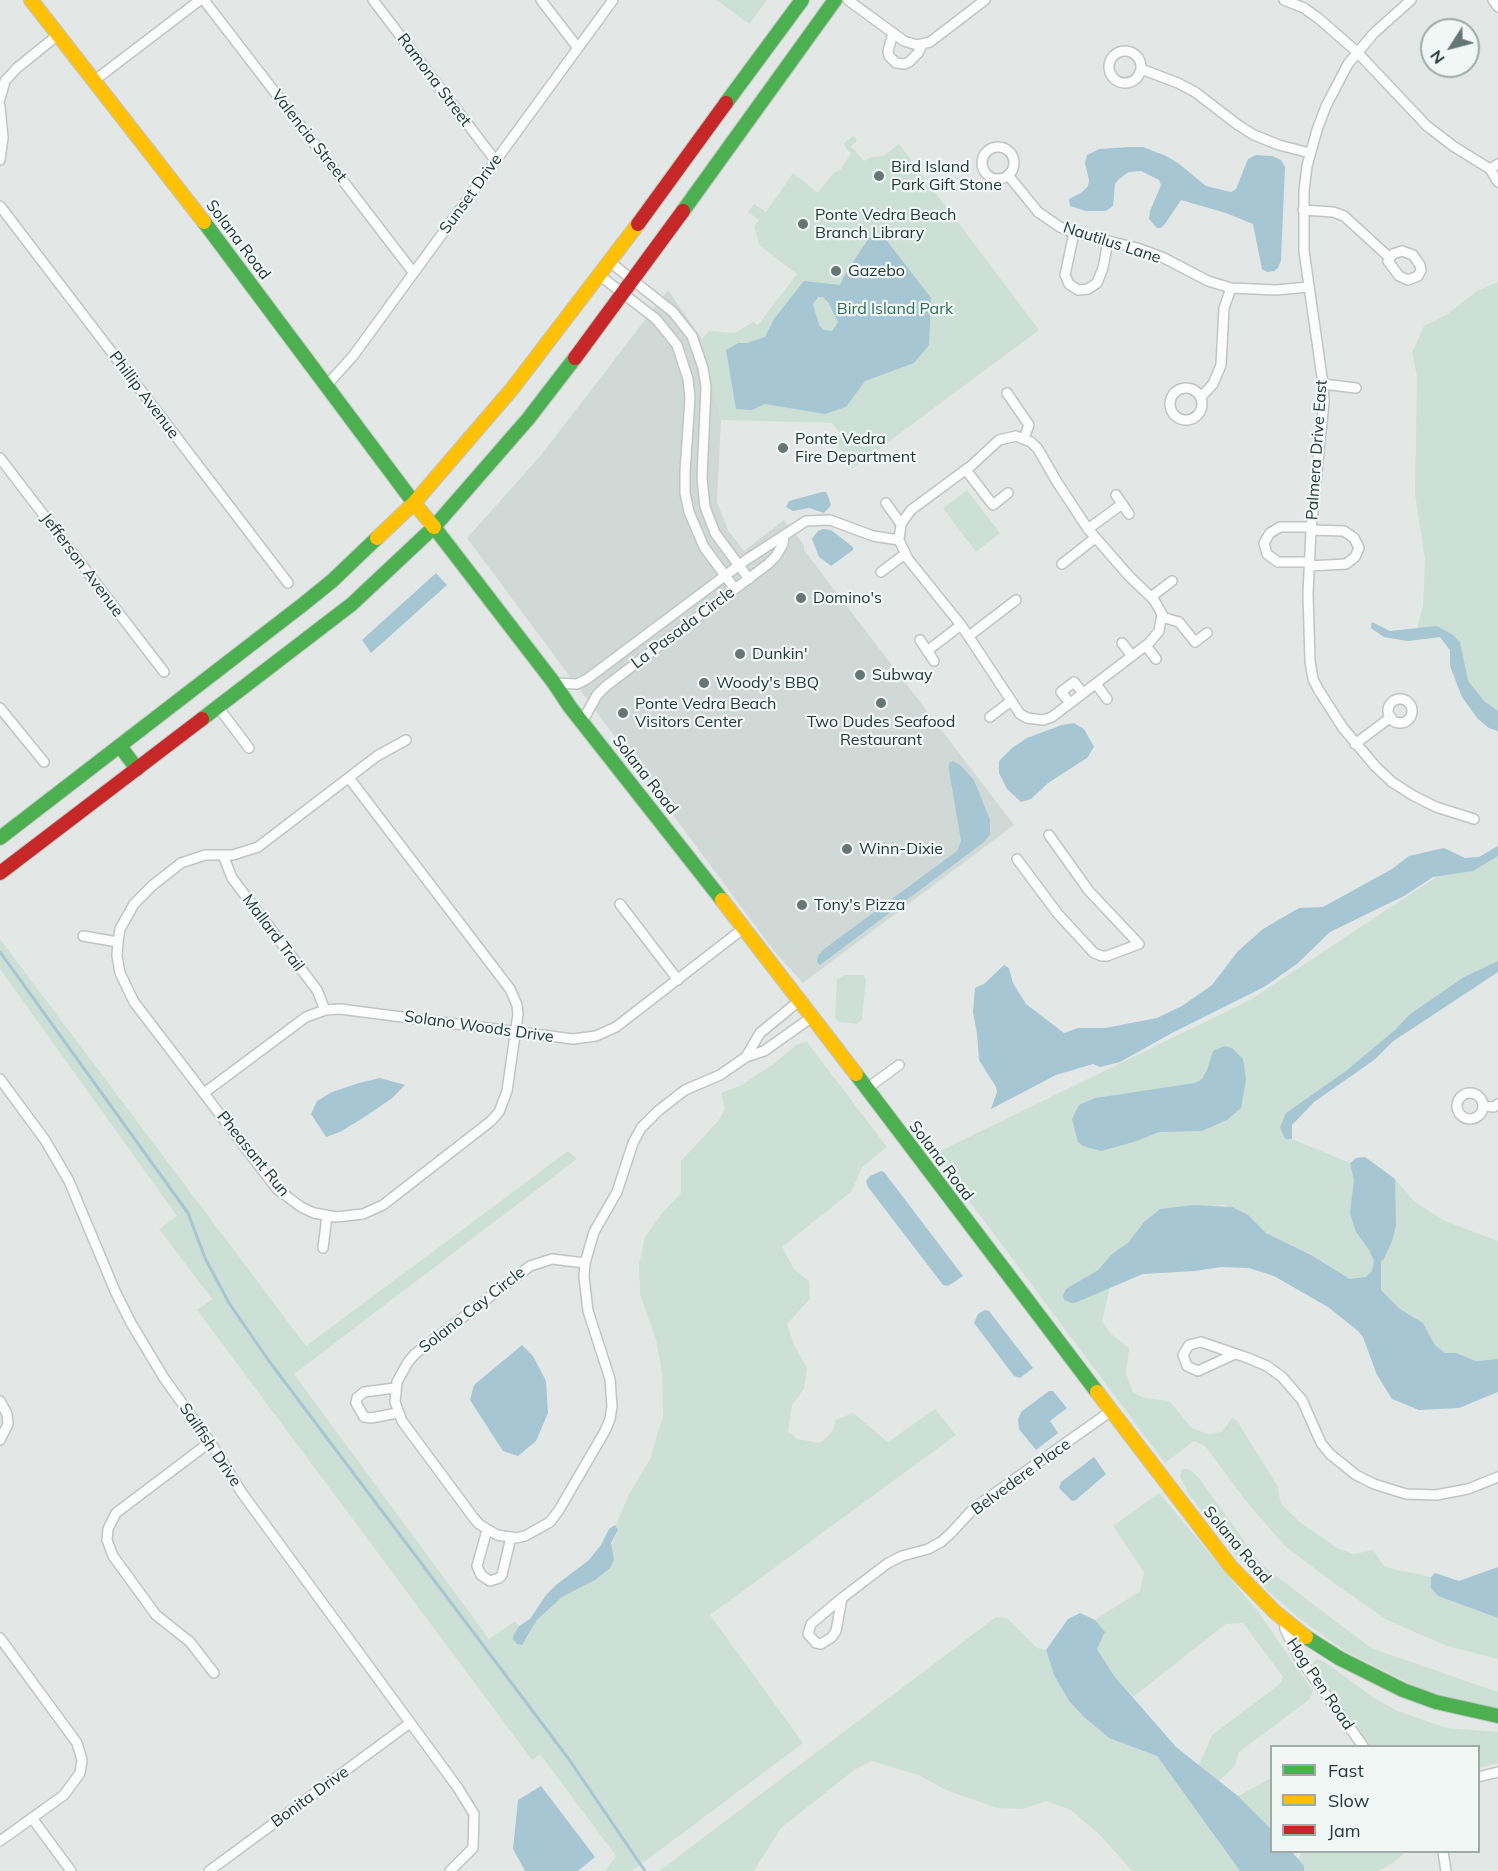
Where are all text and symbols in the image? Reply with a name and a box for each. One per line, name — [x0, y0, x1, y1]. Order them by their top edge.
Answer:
north arrow — [1420, 18, 1480, 78]
street label: Ramona Street — [393, 30, 475, 130]
text: N — [1425, 47, 1449, 68]
street label: Valencia Street — [267, 86, 351, 186]
street label: Sunset Drive — [436, 150, 506, 238]
place label: Bird Island Park Gift Stone — [891, 157, 1002, 195]
marker: Bird Island Park Gift Stone — [872, 169, 886, 183]
street label: Solana Road — [202, 196, 274, 284]
place label: Ponte Vedra Beach Branch Library — [815, 205, 956, 243]
marker: Ponte Vedra Beach Branch Library — [796, 217, 810, 231]
street label: Nautilus Lane — [1061, 218, 1163, 268]
place label: Gazebo — [848, 261, 905, 281]
marker: Gazebo — [829, 264, 843, 278]
park label: Bird Island Park — [837, 299, 953, 319]
street label: Phillip Avenue — [105, 347, 183, 443]
street label: Palmera Drive East — [1303, 379, 1331, 521]
place label: Ponte Vedra Fire Department — [795, 429, 916, 467]
marker: Ponte Vedra Fire Department — [776, 441, 790, 455]
street label: Jefferson Avenue — [37, 509, 127, 621]
street label: La Pasada Circle — [628, 583, 738, 673]
place label: Domino's — [813, 588, 882, 608]
marker: Domino's — [794, 591, 808, 605]
place label: Dunkin' — [752, 644, 808, 664]
marker: Dunkin' — [733, 647, 747, 661]
place label: Subway — [872, 665, 932, 685]
marker: Subway — [853, 668, 867, 682]
place label: Woody's BBQ — [716, 673, 819, 693]
marker: Woody's BBQ — [697, 676, 711, 690]
place label: Ponte Vedra Beach Visitors Center — [635, 694, 776, 732]
marker: Two Dudes Seafood Restaurant — [874, 696, 888, 710]
marker: Ponte Vedra Beach Visitors Center — [616, 706, 630, 720]
place label: Two Dudes Seafood Restaurant — [807, 712, 955, 750]
street label: Solana Road — [608, 732, 682, 818]
place label: Winn-Dixie — [859, 839, 943, 859]
marker: Winn-Dixie — [840, 842, 854, 856]
street label: Mallard Trail — [238, 891, 308, 975]
place label: Tony's Pizza — [814, 895, 905, 915]
marker: Tony's Pizza — [795, 898, 809, 912]
street label: Solano Woods Drive — [403, 1007, 555, 1047]
street label: Pheasant Run — [213, 1107, 293, 1201]
street label: Solana Road — [905, 1117, 977, 1205]
street label: Solano Cay Circle — [415, 1263, 529, 1357]
street label: Sailfish Drive — [175, 1400, 245, 1490]
street label: Belvedere Place — [968, 1435, 1074, 1519]
street label: Solana Road — [1199, 1502, 1275, 1588]
street label: Hog Pen Road — [1282, 1634, 1358, 1734]
legend — [1270, 1745, 1480, 1853]
text: Fast — [1328, 1759, 1364, 1782]
street label: Bonita Drive — [267, 1762, 353, 1832]
text: Slow — [1328, 1789, 1369, 1812]
text: Jam — [1328, 1819, 1361, 1842]

